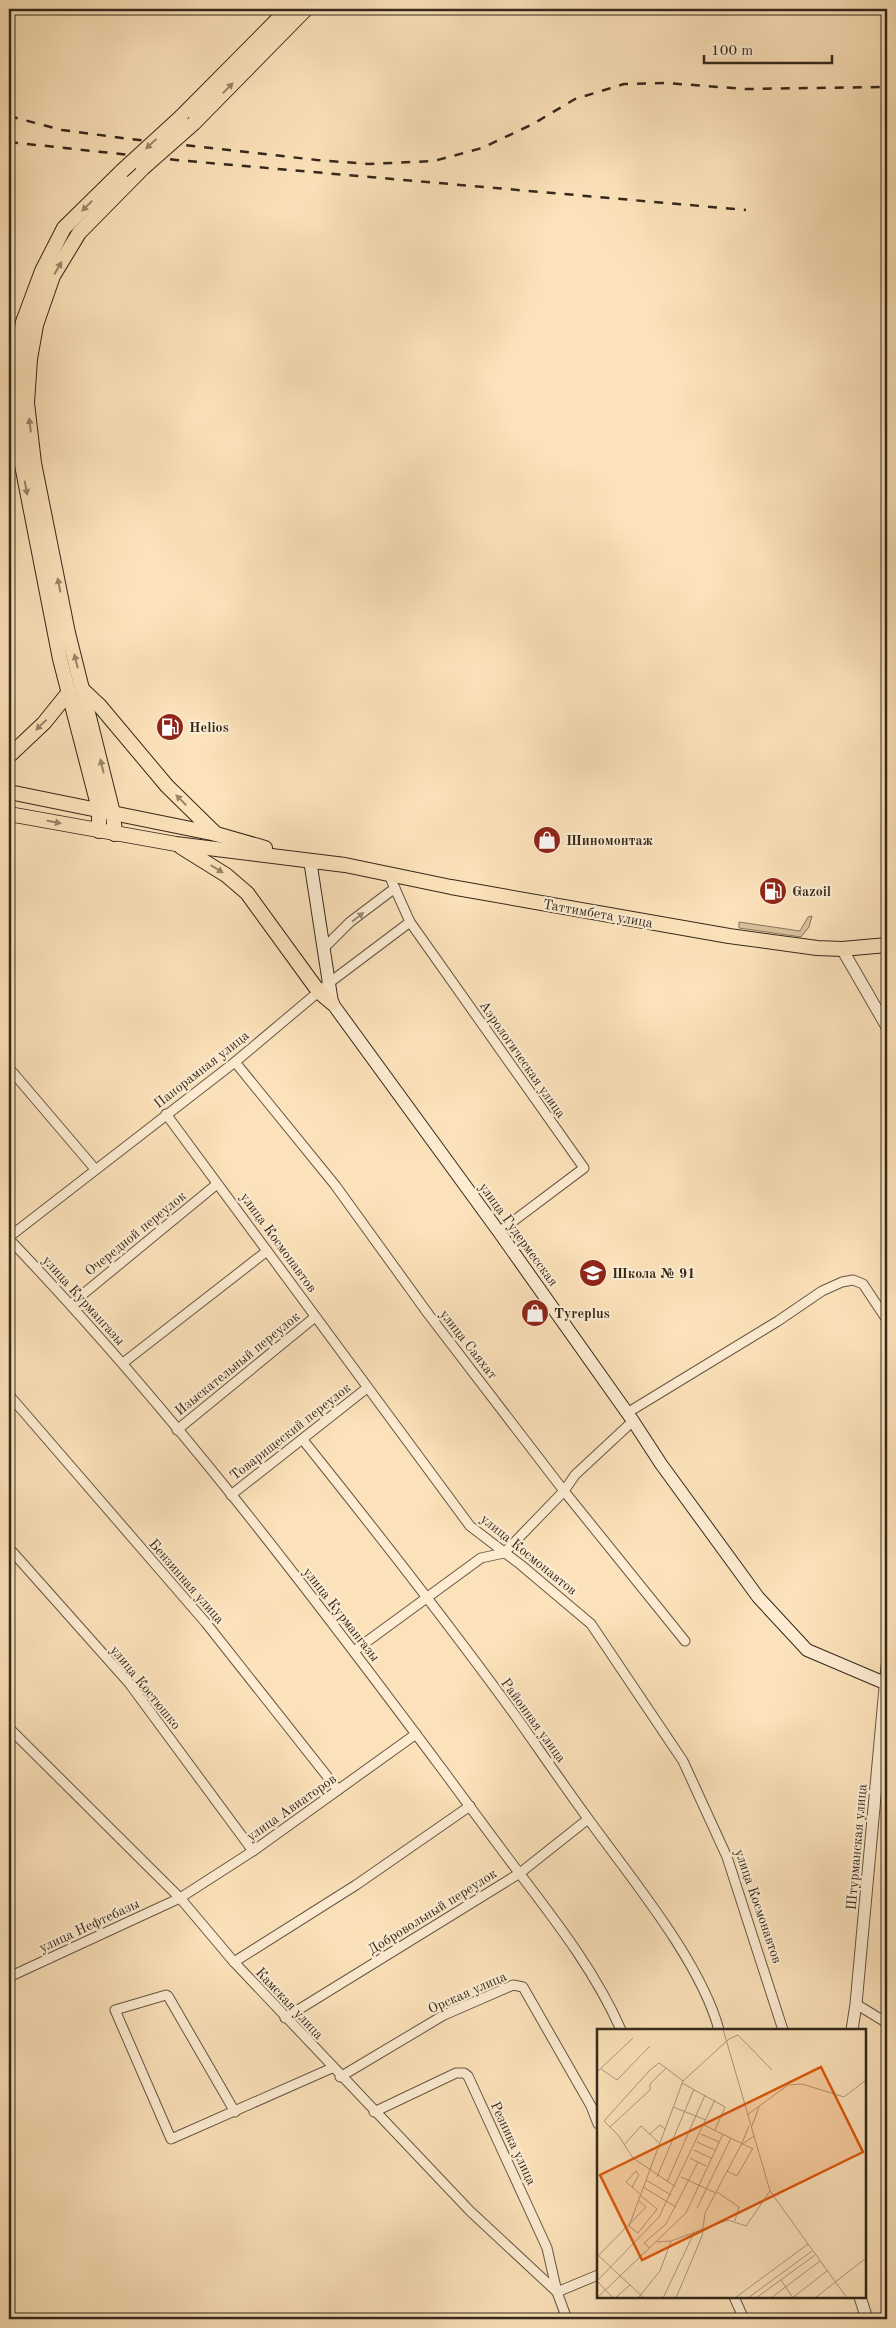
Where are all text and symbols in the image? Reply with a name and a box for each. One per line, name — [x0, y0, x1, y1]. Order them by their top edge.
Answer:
scale bar — [704, 32, 831, 64]
text: 100 m — [711, 44, 753, 59]
one-way arrow — [222, 82, 234, 94]
one-way arrow — [146, 138, 158, 150]
one-way arrow — [82, 199, 94, 211]
one-way arrow — [53, 261, 62, 274]
one-way arrow — [26, 417, 34, 433]
one-way arrow — [22, 481, 30, 496]
one-way arrow — [54, 577, 62, 593]
one-way arrow — [71, 654, 79, 669]
fuel station icon: Helios — [155, 712, 185, 742]
one-way arrow — [35, 719, 47, 731]
place label: Helios — [189, 721, 229, 735]
one-way arrow — [98, 758, 106, 773]
one-way arrow — [176, 794, 188, 806]
one-way arrow — [47, 819, 63, 827]
shop icon: Шиномонтаж — [532, 825, 562, 855]
place label: Шиномонтаж — [566, 834, 653, 848]
one-way arrow — [211, 865, 224, 874]
fuel station icon: Gazoil — [758, 876, 788, 906]
place label: Gazoil — [792, 885, 831, 899]
street label: Таттимбета улица — [542, 897, 654, 931]
one-way arrow — [351, 911, 364, 922]
street label: Аэрологическая улица — [476, 998, 568, 1121]
street label: Панорамная улица — [151, 1028, 252, 1111]
street label: улица Гудермесская — [476, 1180, 560, 1289]
street label: Очередной переулок — [83, 1189, 189, 1279]
street label: улица Космонавтов — [237, 1190, 319, 1295]
street label: улица Курмангазы — [40, 1253, 127, 1348]
school or university icon: Школа № 91 — [578, 1258, 608, 1288]
place label: Школа № 91 — [612, 1267, 695, 1281]
shop icon: Tyreplus — [520, 1298, 550, 1328]
street label: улица Саяхат — [437, 1307, 500, 1382]
place label: Tyreplus — [554, 1307, 610, 1321]
street label: Изыскательный переулок — [173, 1309, 303, 1418]
street label: Товарищеский переулок — [228, 1380, 354, 1483]
street label: улица Космонавтов — [478, 1512, 579, 1598]
street label: Бензинная улица — [146, 1537, 227, 1627]
street label: улица Курмангазы — [300, 1565, 382, 1664]
street label: улица Костюшко — [107, 1643, 183, 1732]
street label: Районная улица — [498, 1676, 568, 1765]
street label: улица Авиаторов — [244, 1772, 339, 1844]
street label: Штурманская улица — [845, 1783, 869, 1911]
street label: улица Космонавтов — [732, 1848, 784, 1965]
street label: Добровольный переулок — [366, 1866, 499, 1957]
street label: улица Нефтебазы — [37, 1897, 142, 1956]
street label: Камская улица — [253, 1965, 326, 2042]
street label: Орская улица — [426, 1969, 509, 2016]
inset map — [597, 2029, 866, 2298]
street label: Резника улица — [488, 2100, 539, 2187]

